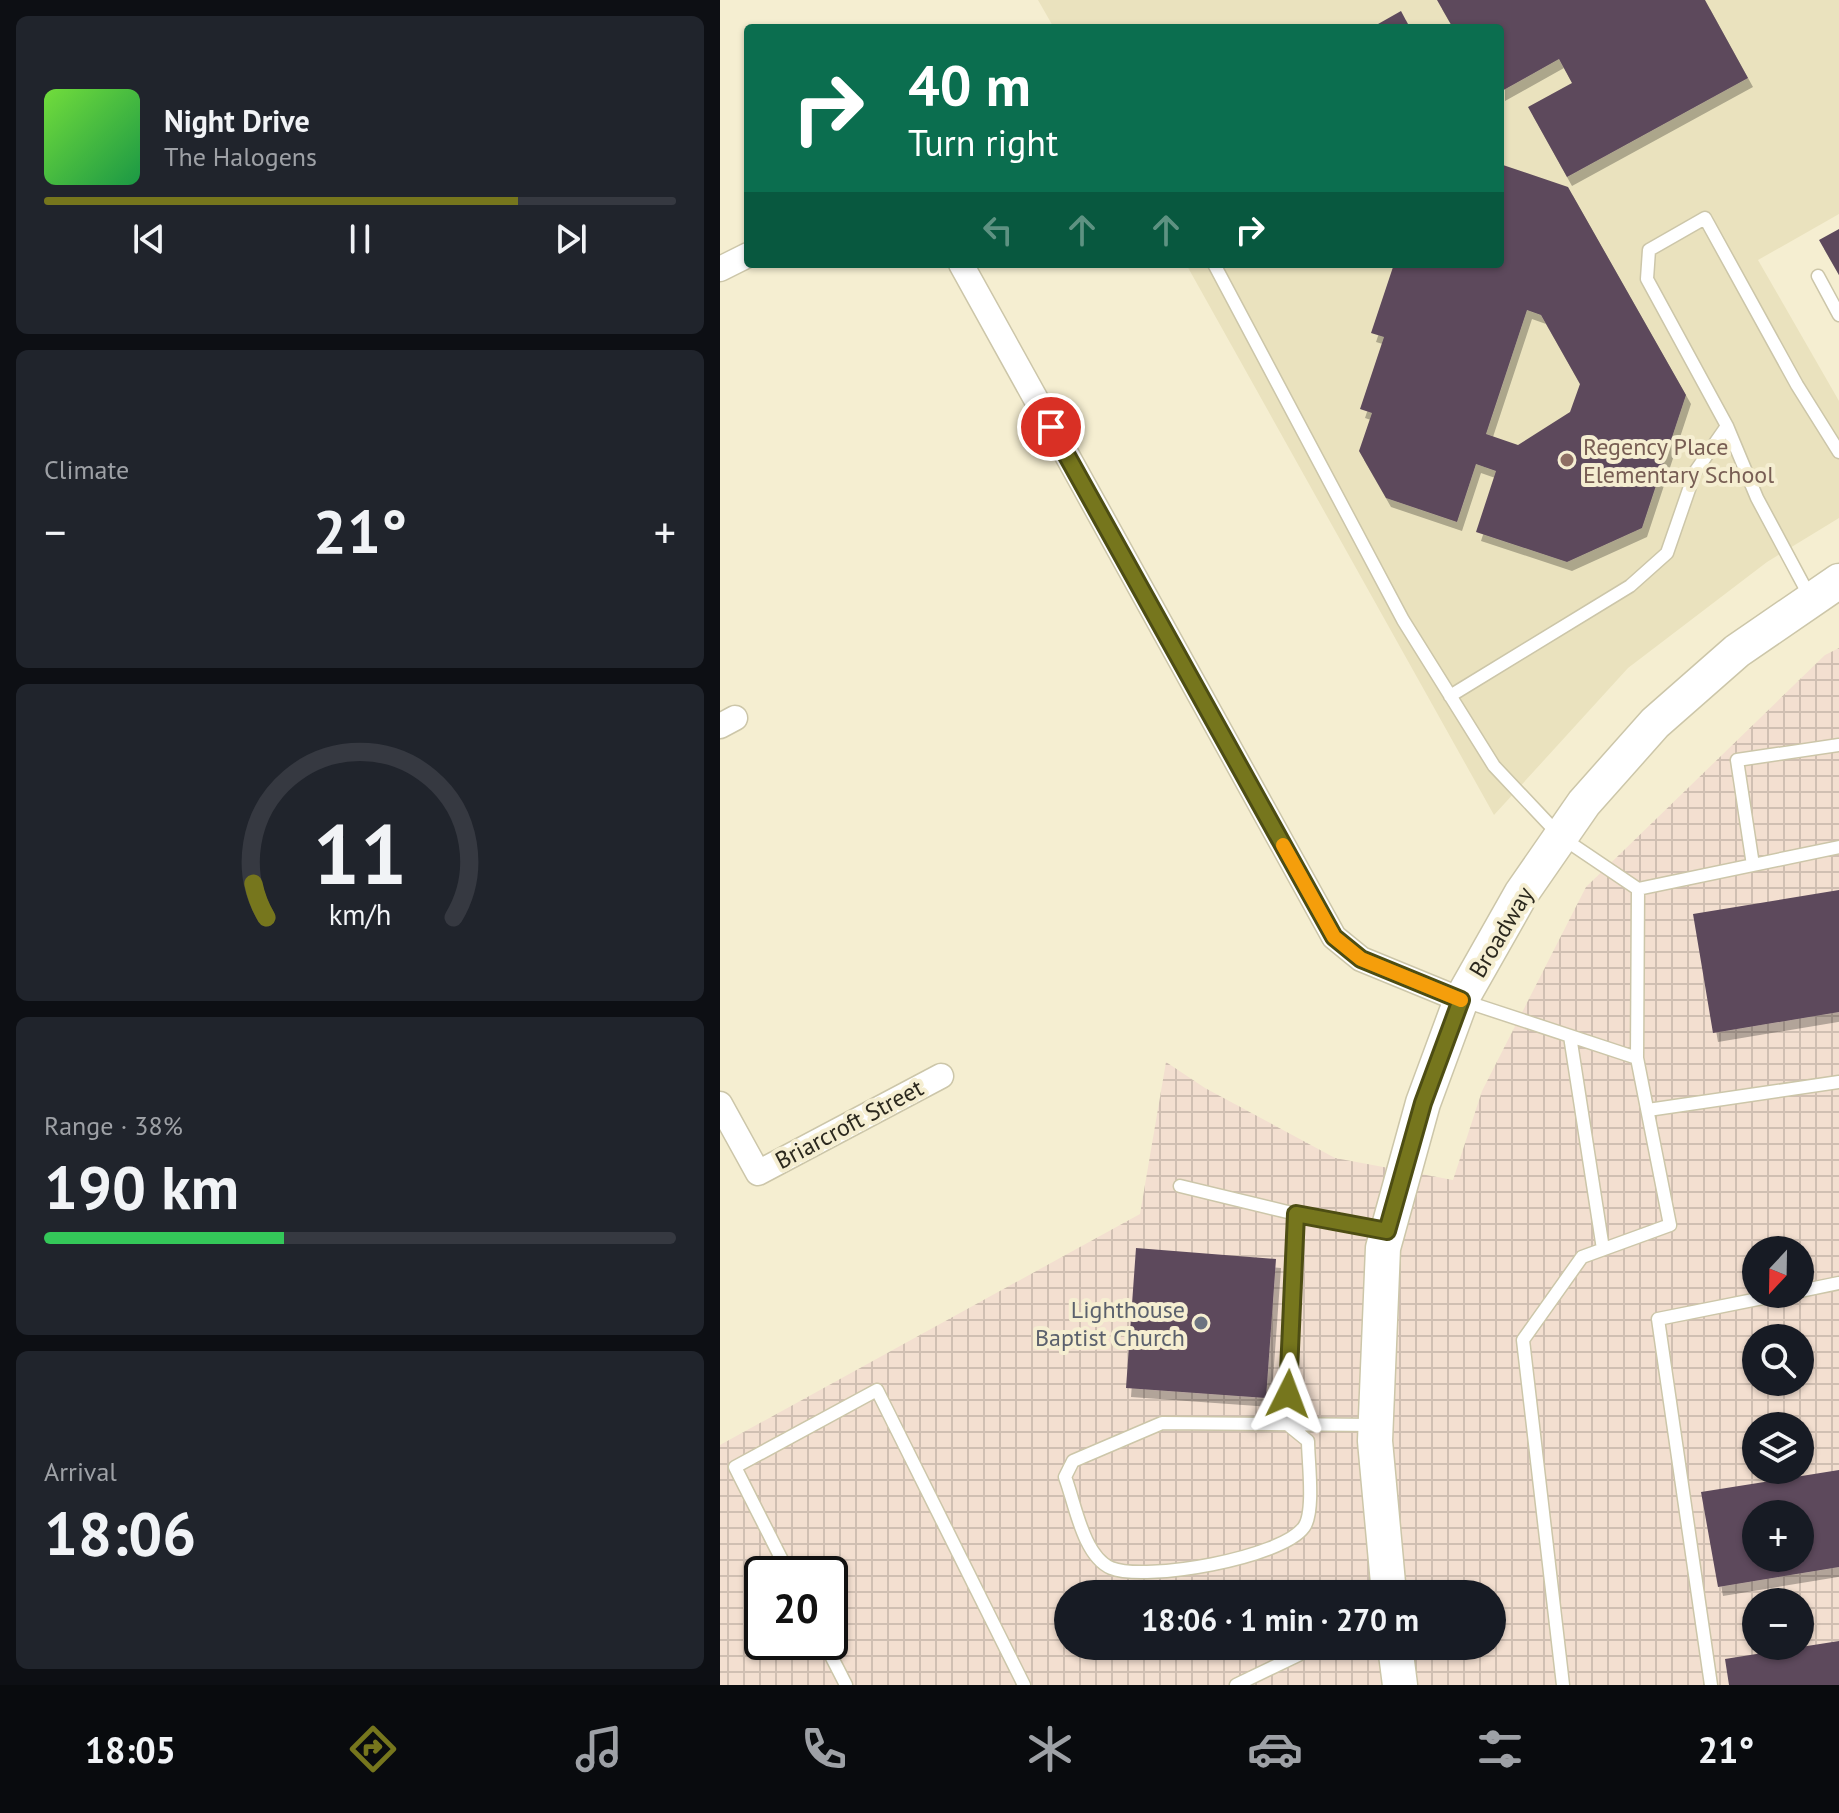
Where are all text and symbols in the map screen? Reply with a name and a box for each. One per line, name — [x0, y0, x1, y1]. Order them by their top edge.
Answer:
text: 40 m — [908, 49, 1031, 121]
icon: right — [776, 56, 880, 160]
text: Night Drive — [164, 101, 310, 140]
text: Turn right — [908, 119, 1058, 166]
text: The Halogens — [164, 140, 317, 173]
icon: left — [976, 208, 1020, 252]
icon: ahead — [1060, 208, 1104, 252]
icon: ahead — [1144, 208, 1188, 252]
icon: right — [1228, 208, 1272, 252]
icon: previous — [127, 217, 171, 261]
icon: pause — [338, 217, 382, 261]
icon: next — [549, 217, 593, 261]
pin — [1017, 393, 1085, 461]
icon: arrive — [1029, 405, 1073, 449]
place label: Regency Place Elementary School — [1583, 431, 1774, 490]
marker: Regency Place Elementary School — [1558, 451, 1576, 469]
text: Climate — [44, 453, 129, 486]
text: 21° — [313, 492, 407, 570]
text: − — [44, 503, 66, 560]
text: + — [654, 503, 676, 560]
text: 11 — [313, 799, 407, 907]
street label: Broadway — [1462, 881, 1540, 983]
text: km/h — [329, 897, 391, 934]
street label: Briarcroft Street — [770, 1072, 928, 1176]
text: Range · 38% — [44, 1109, 183, 1142]
text: 190 km — [44, 1148, 239, 1226]
north arrow — [1742, 1236, 1814, 1308]
map controls — [1742, 1236, 1814, 1660]
place label: Lighthouse Baptist Church — [1035, 1294, 1185, 1353]
marker: Lighthouse Baptist Church — [1192, 1314, 1210, 1332]
button: search — [1742, 1324, 1814, 1396]
position arrow — [1246, 1352, 1330, 1436]
button: layers — [1742, 1412, 1814, 1484]
text: Arrival — [44, 1455, 117, 1488]
text: 18:06 — [44, 1494, 196, 1572]
button: + — [1742, 1500, 1814, 1572]
speed limit sign: 20 — [744, 1556, 848, 1660]
button: − — [1742, 1588, 1814, 1660]
text: 18:06 · 1 min · 270 m — [1141, 1600, 1419, 1639]
icon: directions — [345, 1721, 401, 1777]
icon: music — [571, 1721, 627, 1777]
icon: phone — [796, 1721, 852, 1777]
icon: climate — [1022, 1721, 1078, 1777]
icon: car — [1247, 1721, 1303, 1777]
icon: filters — [1472, 1721, 1528, 1777]
text: 18:05 — [85, 1726, 176, 1773]
text: 21° — [1698, 1726, 1754, 1773]

